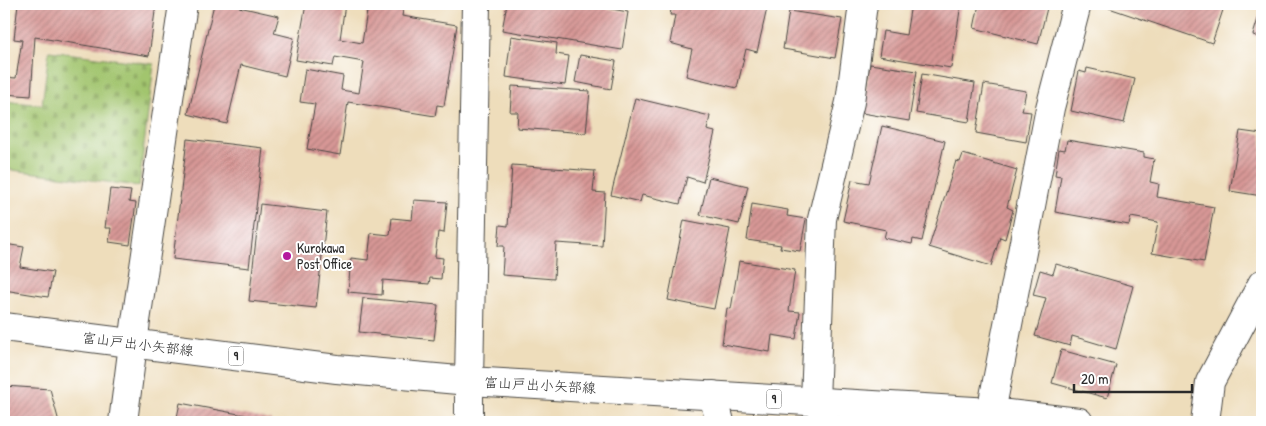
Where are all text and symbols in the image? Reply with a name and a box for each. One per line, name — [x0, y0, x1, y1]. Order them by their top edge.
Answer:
place label: Kurokawa Post Office — [297, 238, 353, 273]
marker: Kurokawa Post Office — [281, 250, 293, 262]
street label: 富山戸出小矢部線 — [81, 327, 195, 360]
road number: 9 — [228, 346, 244, 366]
scale bar — [1074, 361, 1191, 393]
text: 20 m — [1081, 368, 1108, 389]
street label: 富山戸出小矢部線 — [484, 372, 596, 397]
road number: 9 — [766, 389, 782, 408]

